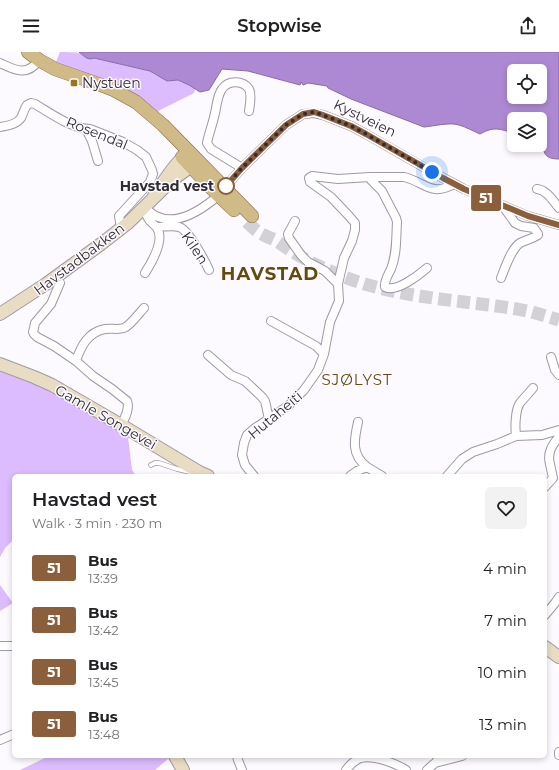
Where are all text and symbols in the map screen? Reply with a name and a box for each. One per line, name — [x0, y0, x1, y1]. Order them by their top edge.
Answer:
icon: menu — [20, 15, 42, 37]
text: Stopwise — [237, 15, 322, 37]
icon: share — [517, 15, 539, 37]
map controls — [507, 64, 547, 152]
button: locate — [507, 64, 547, 104]
place label: Nystuen — [82, 74, 141, 92]
marker: Nystuen — [69, 78, 79, 88]
street label: Kystveien — [331, 95, 399, 141]
street label: Rosendal — [63, 112, 131, 154]
button: layers — [507, 112, 547, 152]
your location — [422, 162, 442, 182]
place label: Havstad vest — [120, 177, 214, 195]
marker: Havstad vest — [217, 177, 235, 195]
line badge: 51 — [468, 185, 504, 211]
text: 51 — [479, 189, 493, 207]
street label: Havstadbakken — [30, 219, 128, 299]
street label: Kilen — [178, 228, 212, 268]
district label: HAVSTAD — [221, 263, 319, 285]
district label: SJØLYST — [321, 370, 393, 389]
street label: Gamle Songevei — [52, 381, 160, 453]
street label: Hutaheiti — [244, 387, 306, 443]
button: heart — [485, 487, 527, 529]
text: Havstad vest — [32, 488, 157, 511]
text: Walk · 3 min · 230 m — [32, 515, 162, 531]
text: Bus — [88, 551, 118, 570]
text: 51 — [47, 559, 61, 577]
text: 4 min — [483, 559, 527, 578]
text: 13:39 — [88, 570, 118, 586]
text: Bus — [88, 603, 118, 622]
text: 51 — [47, 611, 61, 629]
text: 7 min — [484, 611, 527, 630]
text: 13:42 — [88, 622, 119, 638]
text: Bus — [88, 655, 118, 674]
text: 51 — [47, 663, 61, 681]
text: 10 min — [478, 663, 527, 682]
text: 13:45 — [88, 674, 119, 690]
text: Bus — [88, 707, 118, 726]
text: 51 — [47, 715, 61, 733]
text: 13 min — [479, 715, 527, 734]
text: 13:48 — [88, 726, 120, 742]

